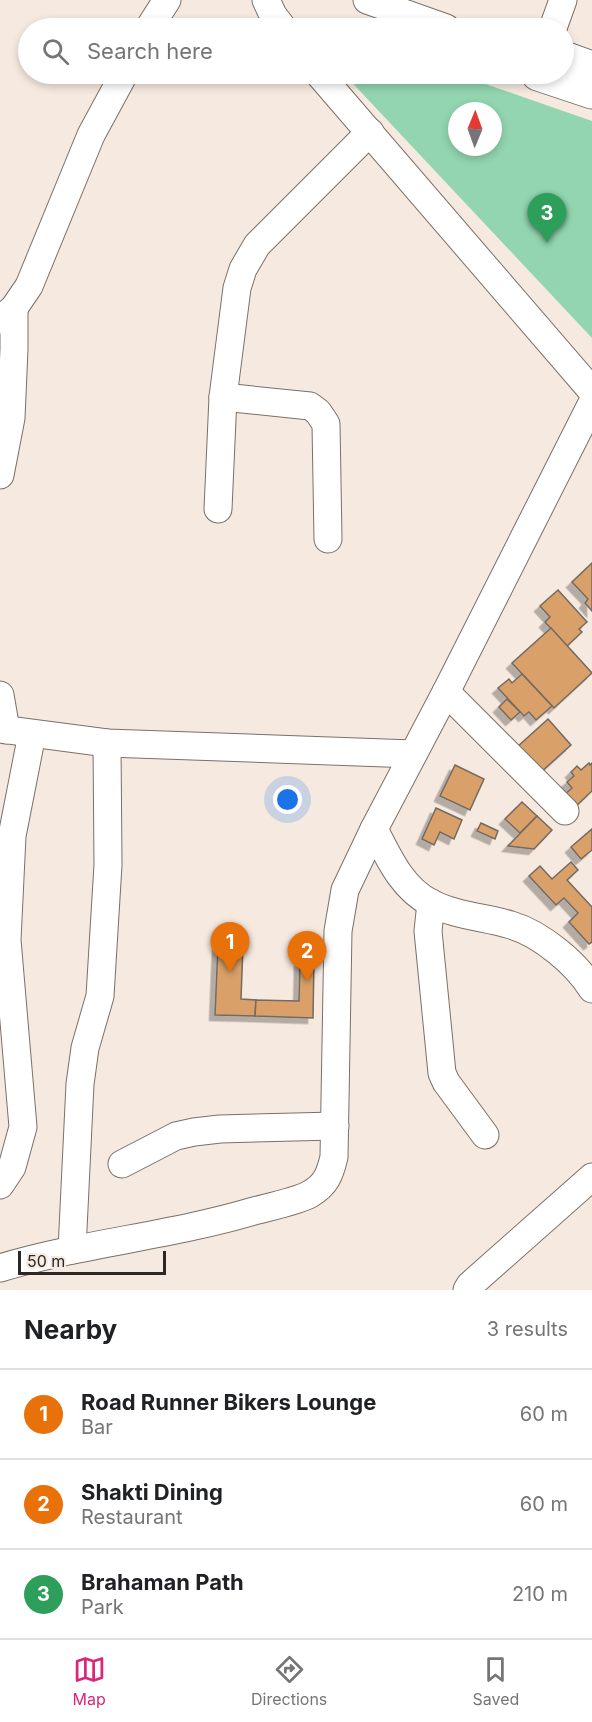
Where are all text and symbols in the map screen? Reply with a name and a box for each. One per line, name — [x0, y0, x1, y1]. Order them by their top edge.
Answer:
search box — [18, 18, 574, 84]
icon: search — [39, 35, 72, 68]
text: Search here — [87, 38, 213, 64]
north arrow — [448, 102, 502, 156]
pin: 3 — [528, 194, 566, 243]
your location — [273, 785, 302, 814]
pin: 1 — [210, 922, 250, 972]
pin: 2 — [288, 932, 326, 981]
scale bar — [18, 1248, 166, 1276]
text: 50 m — [27, 1251, 65, 1271]
text: Nearby — [24, 1314, 117, 1345]
text: 3 results — [487, 1317, 568, 1341]
text: Road Runner Bikers Lounge — [81, 1389, 376, 1415]
text: 1 — [39, 1402, 48, 1426]
text: 60 m — [520, 1402, 568, 1426]
text: Bar — [81, 1415, 113, 1439]
text: Shakti Dining — [81, 1479, 223, 1505]
text: 2 — [37, 1492, 50, 1516]
text: 60 m — [520, 1492, 568, 1516]
text: Restaurant — [81, 1505, 183, 1529]
text: Brahaman Path — [81, 1569, 244, 1595]
text: 3 — [37, 1582, 50, 1606]
text: 210 m — [512, 1582, 568, 1606]
text: Park — [81, 1595, 124, 1619]
tab: Map — [73, 1653, 106, 1709]
tab: Directions — [251, 1653, 327, 1709]
tab: Saved — [473, 1653, 519, 1709]

